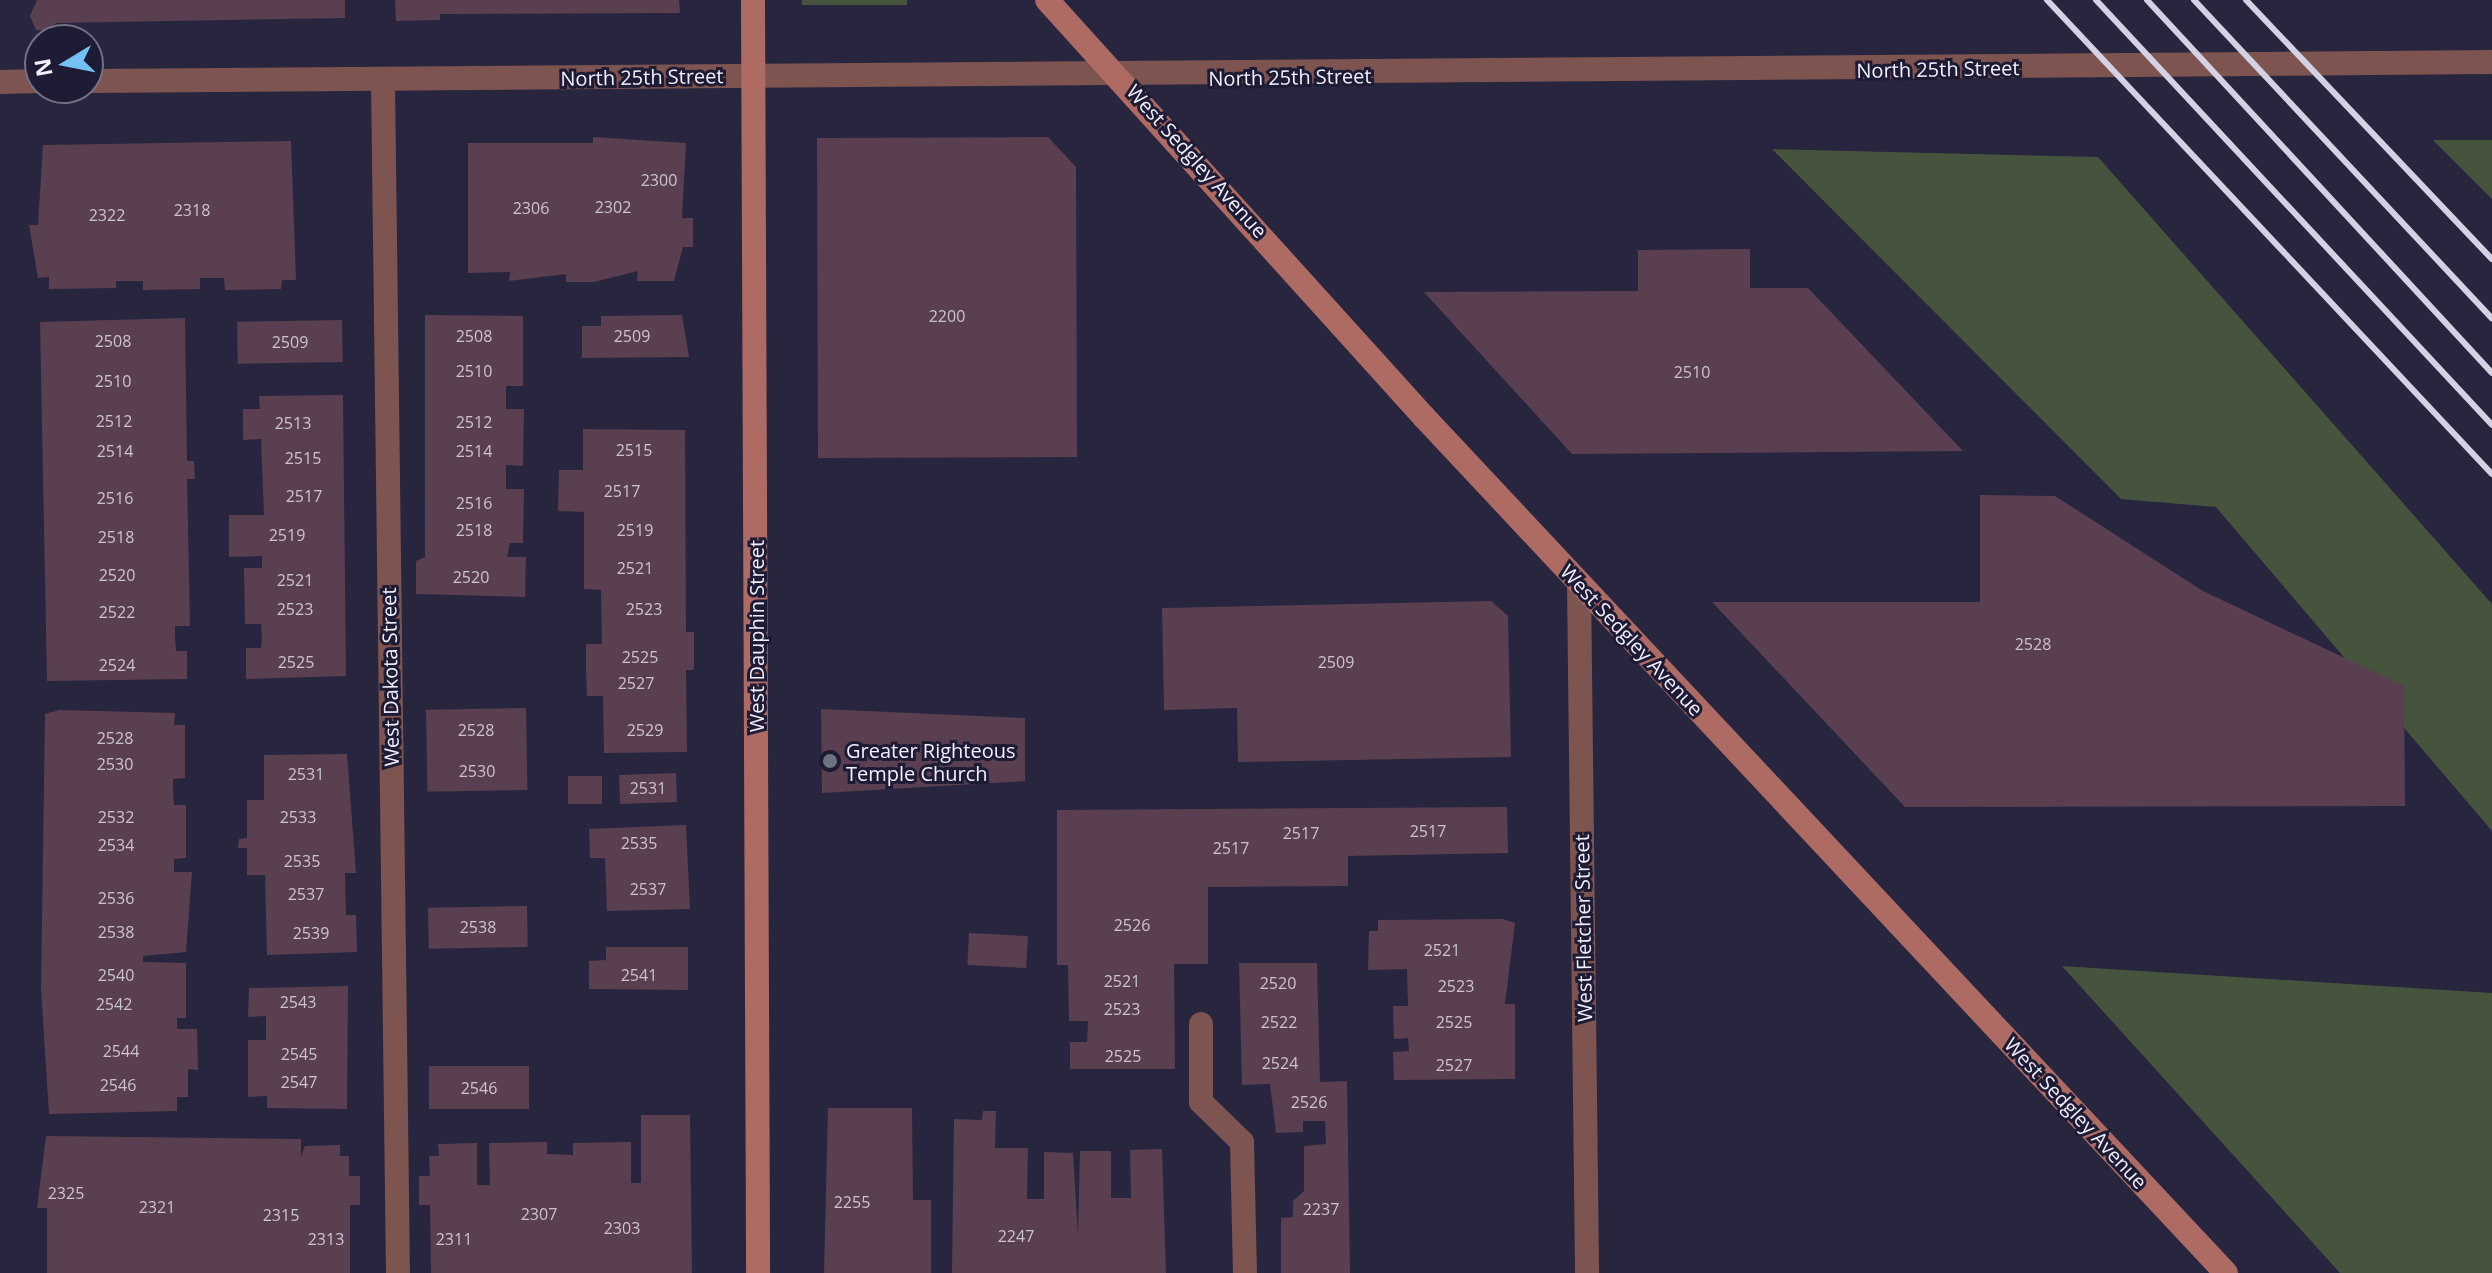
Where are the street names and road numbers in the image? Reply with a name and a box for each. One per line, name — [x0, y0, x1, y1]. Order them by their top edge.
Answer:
street label: North 25th Street — [1856, 56, 2020, 82]
street label: North 25th Street — [560, 64, 724, 90]
street label: North 25th Street — [1208, 64, 1372, 90]
street label: West Sedgley Avenue — [1122, 79, 1272, 243]
street label: West Dauphin Street — [744, 540, 768, 732]
street label: West Sedgley Avenue — [1556, 559, 1708, 721]
street label: West Dakota Street — [376, 587, 404, 767]
street label: West Fletcher Street — [1569, 834, 1597, 1022]
street label: West Sedgley Avenue — [2000, 1032, 2152, 1194]

